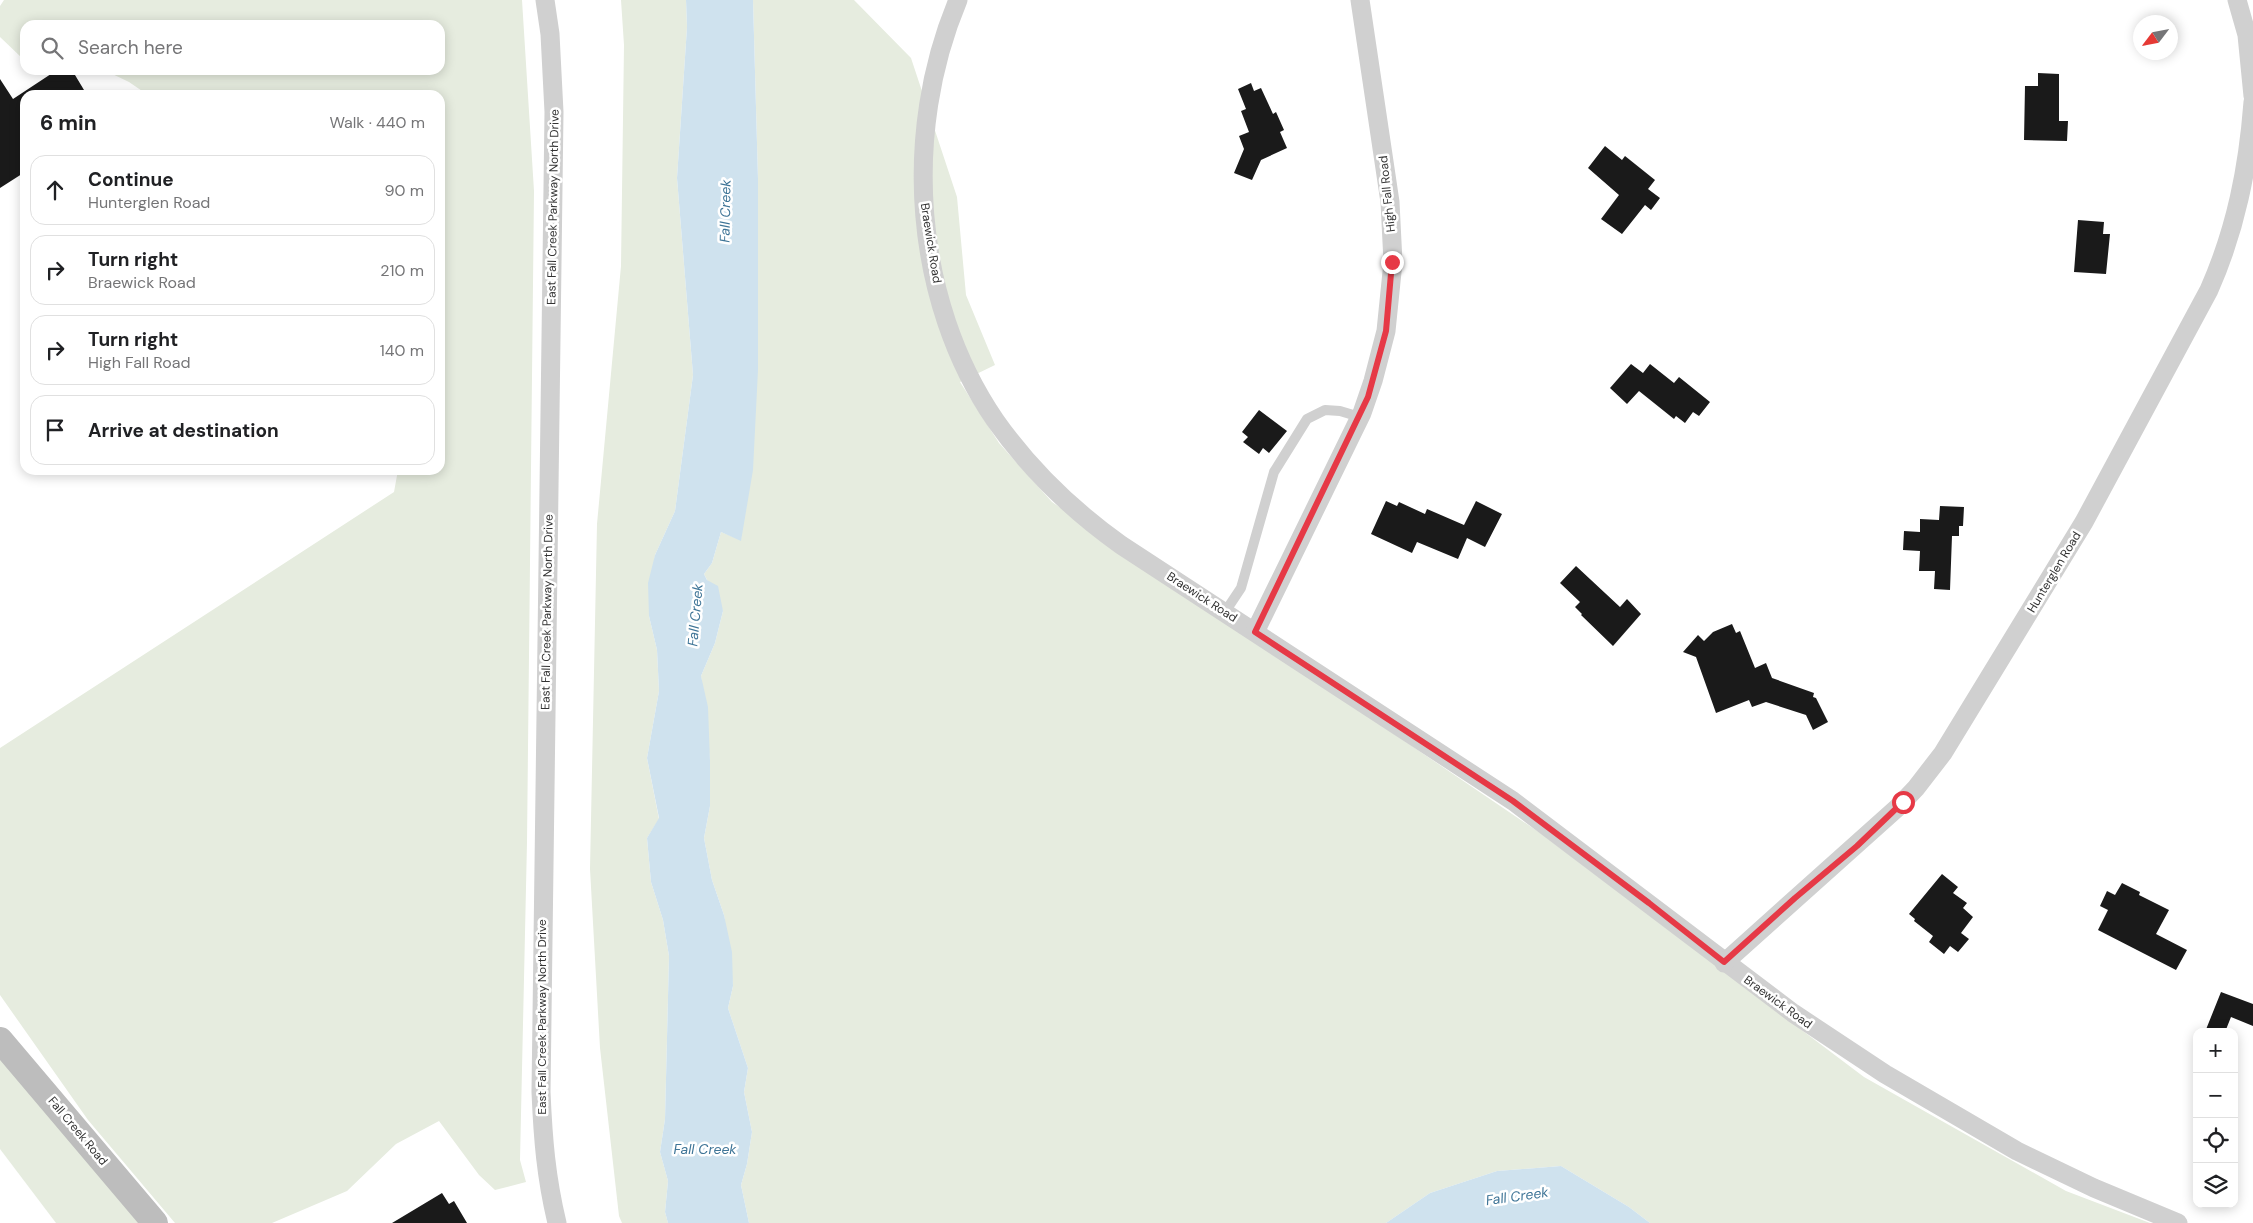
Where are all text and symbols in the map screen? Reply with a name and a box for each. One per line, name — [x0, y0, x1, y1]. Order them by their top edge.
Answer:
north arrow — [2133, 15, 2178, 60]
search box — [20, 20, 445, 75]
icon: search — [38, 34, 66, 62]
text: Search here — [78, 35, 183, 60]
text: 6 min — [40, 109, 97, 137]
street label: East Fall Creek Parkway North Drive — [543, 109, 563, 305]
text: Walk · 440 m — [329, 112, 425, 133]
street label: High Fall Road — [1375, 155, 1399, 233]
text: Continue — [88, 167, 174, 192]
icon: ahead — [41, 176, 69, 204]
water label: Fall Creek — [715, 178, 735, 243]
text: 90 m — [384, 180, 424, 201]
text: Hunterglen Road — [88, 192, 210, 213]
street label: Braewick Road — [917, 202, 945, 284]
text: Turn right — [88, 247, 178, 272]
route end — [1381, 251, 1404, 274]
icon: right — [41, 256, 69, 284]
text: 210 m — [380, 260, 424, 281]
text: Braewick Road — [88, 272, 196, 293]
text: Turn right — [88, 327, 178, 352]
icon: right — [41, 336, 69, 364]
text: 140 m — [380, 340, 424, 361]
text: High Fall Road — [88, 352, 190, 373]
icon: arrive — [41, 416, 69, 444]
text: Arrive at destination — [88, 418, 279, 443]
street label: East Fall Creek Parkway North Drive — [537, 514, 557, 710]
street label: Hunterglen Road — [2024, 529, 2084, 615]
street label: Braewick Road — [1164, 568, 1240, 626]
water label: Fall Creek — [683, 582, 707, 647]
route start — [1892, 791, 1915, 814]
street label: East Fall Creek Parkway North Drive — [534, 919, 550, 1115]
street label: Braewick Road — [1741, 972, 1815, 1032]
map controls — [2193, 1028, 2238, 1208]
button: + — [2193, 1028, 2238, 1073]
button: − — [2193, 1073, 2238, 1118]
street label: Fall Creek Road — [45, 1093, 111, 1169]
button: locate — [2193, 1118, 2238, 1163]
water label: Fall Creek — [673, 1140, 737, 1158]
button: layers — [2193, 1163, 2238, 1208]
water label: Fall Creek — [1484, 1183, 1550, 1209]

